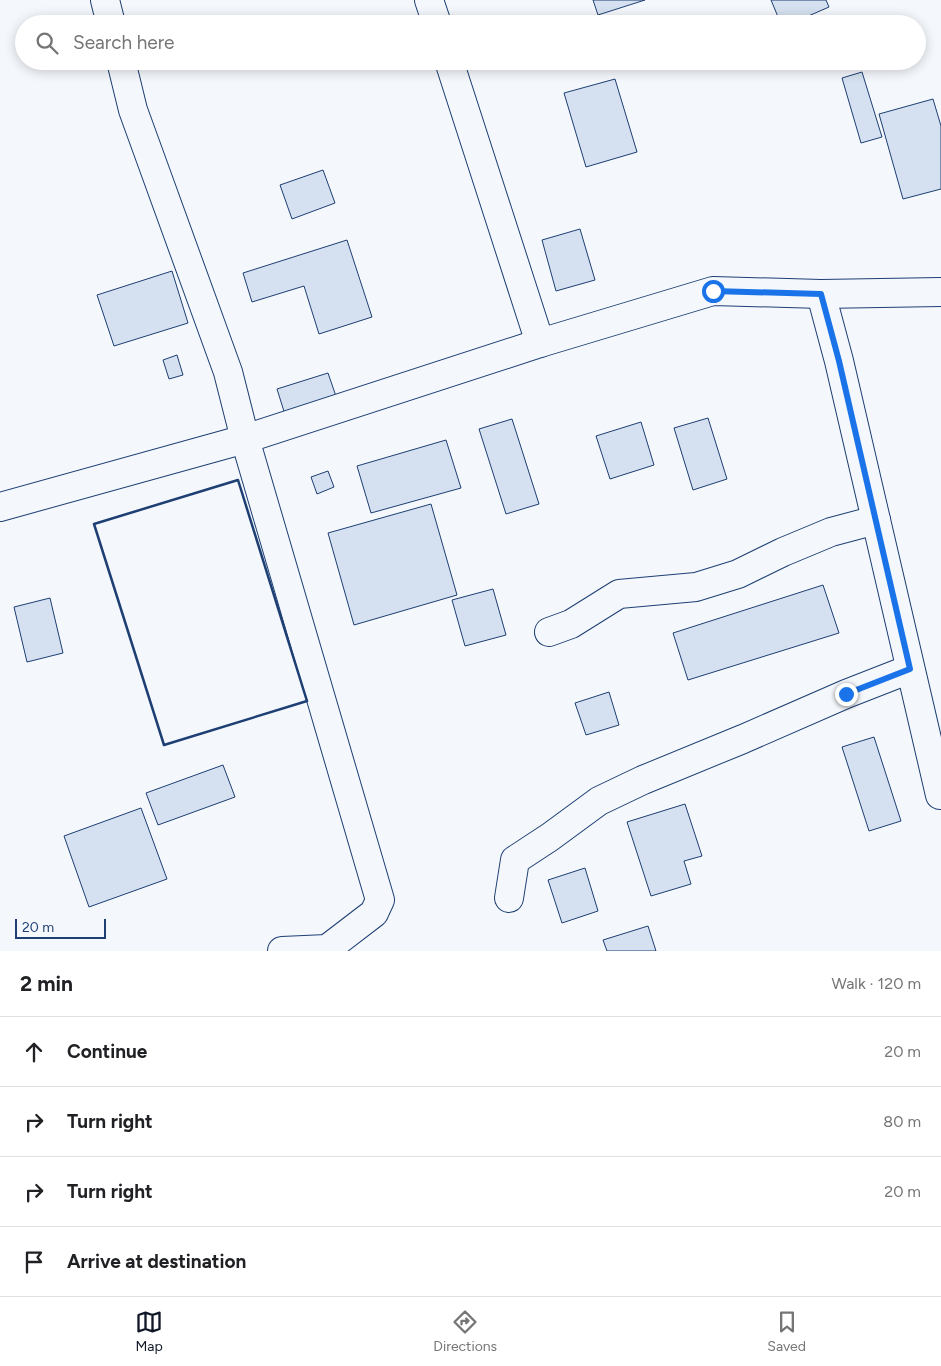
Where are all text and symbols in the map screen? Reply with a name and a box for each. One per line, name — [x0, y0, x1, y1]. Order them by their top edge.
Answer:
search box — [15, 15, 926, 70]
icon: search — [33, 29, 61, 57]
text: Search here — [73, 31, 175, 54]
route start — [702, 280, 725, 303]
route end — [835, 683, 858, 706]
scale bar — [15, 916, 106, 939]
text: 20 m — [22, 919, 54, 936]
text: 2 min — [20, 971, 73, 996]
text: Walk · 120 m — [832, 974, 921, 993]
icon: ahead — [20, 1038, 48, 1066]
text: Continue — [67, 1040, 147, 1063]
text: 20 m — [884, 1042, 921, 1061]
icon: right — [20, 1108, 48, 1136]
text: Turn right — [67, 1110, 153, 1133]
text: 80 m — [883, 1112, 921, 1131]
icon: right — [20, 1178, 48, 1206]
text: Turn right — [67, 1180, 153, 1203]
text: 20 m — [884, 1182, 921, 1201]
icon: arrive — [20, 1248, 48, 1276]
text: Arrive at destination — [67, 1250, 246, 1273]
tab: Map — [135, 1308, 163, 1355]
tab: Directions — [433, 1308, 497, 1355]
tab: Saved — [767, 1308, 806, 1355]

